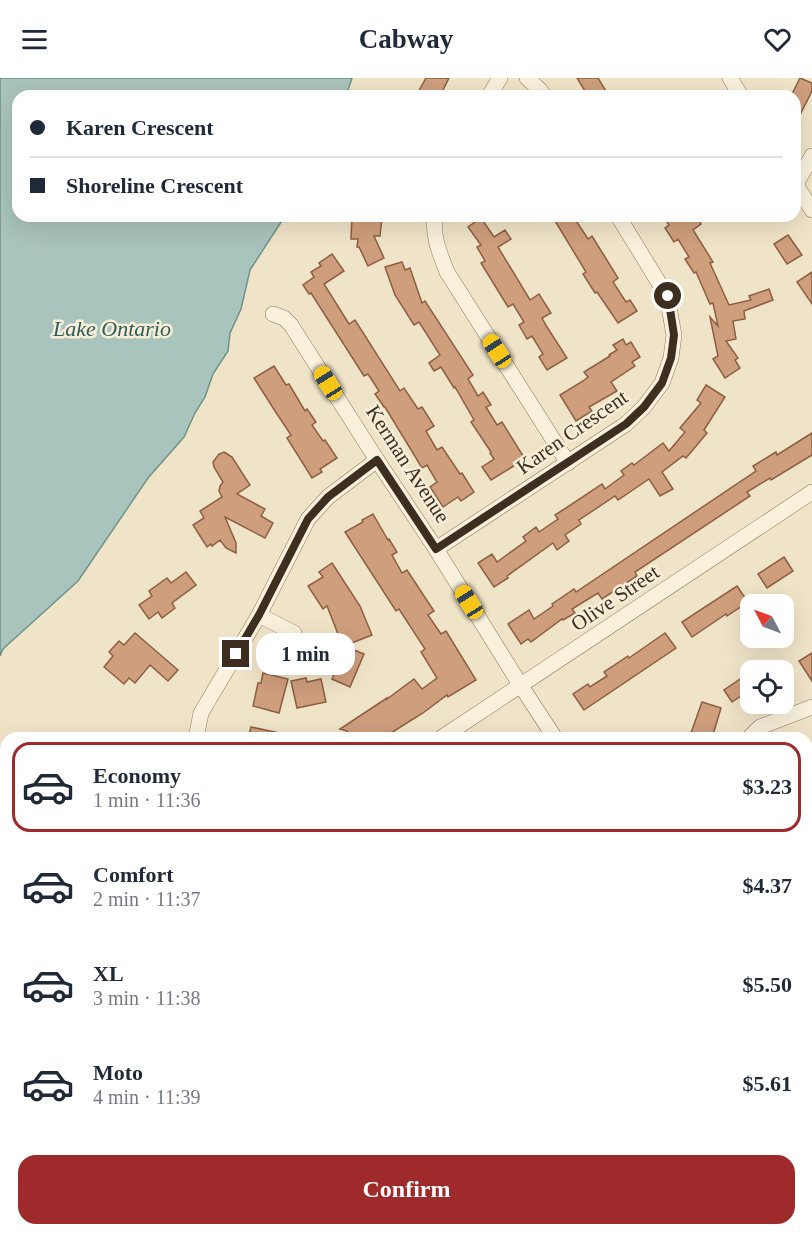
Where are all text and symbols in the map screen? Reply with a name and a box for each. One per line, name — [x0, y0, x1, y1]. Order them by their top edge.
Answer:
icon: menu — [18, 23, 51, 56]
icon: heart — [761, 23, 794, 56]
text: Cabway — [359, 24, 453, 54]
text: Karen Crescent — [66, 115, 214, 140]
text: Shoreline Crescent — [66, 173, 243, 198]
route start — [654, 282, 681, 309]
water label: Lake Ontario — [52, 316, 171, 341]
car — [480, 331, 514, 371]
car — [311, 363, 345, 403]
street label: Karen Crescent — [512, 385, 632, 479]
street label: Kerman Avenue — [361, 401, 455, 527]
street label: Olive Street — [566, 560, 664, 636]
car — [452, 582, 486, 622]
north arrow — [740, 594, 794, 648]
map controls — [740, 594, 794, 714]
callout: 1 min — [257, 633, 356, 675]
route end — [222, 640, 249, 667]
text: 1 min — [281, 643, 330, 665]
button: locate — [740, 660, 794, 714]
icon: car — [21, 760, 75, 814]
text: Economy — [93, 763, 181, 788]
text: $3.23 — [743, 774, 792, 799]
text: 1 min · 11:36 — [93, 789, 201, 811]
icon: car — [21, 859, 75, 913]
text: Comfort — [93, 862, 174, 887]
text: $4.37 — [743, 873, 792, 898]
text: 2 min · 11:37 — [93, 888, 201, 910]
icon: car — [21, 958, 75, 1012]
text: XL — [93, 961, 124, 986]
text: $5.50 — [743, 972, 792, 997]
text: 3 min · 11:38 — [93, 987, 201, 1009]
icon: car — [21, 1057, 75, 1111]
text: Moto — [93, 1060, 143, 1085]
text: $5.61 — [743, 1071, 792, 1096]
text: 4 min · 11:39 — [93, 1086, 201, 1108]
button: Confirm — [18, 1155, 795, 1224]

